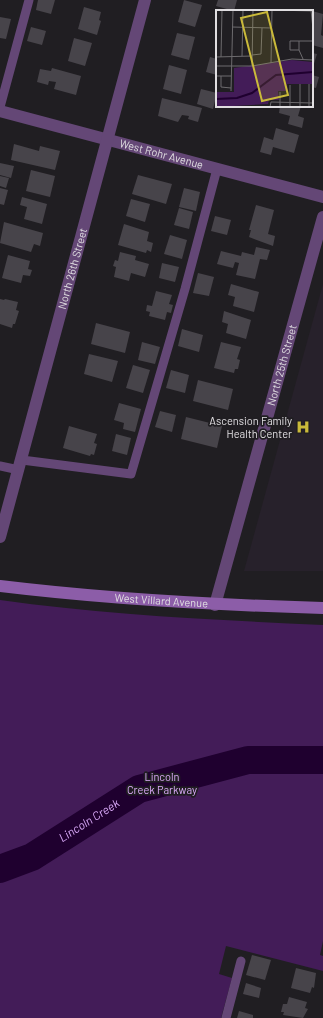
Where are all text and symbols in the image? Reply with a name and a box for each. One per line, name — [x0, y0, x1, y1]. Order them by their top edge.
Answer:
inset map — [216, 10, 313, 107]
street label: West Rohr Avenue — [118, 136, 205, 171]
street label: North 26th Street — [55, 226, 89, 311]
street label: North 25th Street — [264, 323, 299, 407]
place label: Ascension Family Health Center — [209, 414, 292, 440]
hospital icon: Ascension Family Health Center — [295, 419, 311, 435]
street label: West Villard Avenue — [114, 590, 209, 609]
park label: Lincoln Creek Parkway — [127, 770, 197, 796]
water label: Lincoln Creek — [56, 795, 122, 844]

